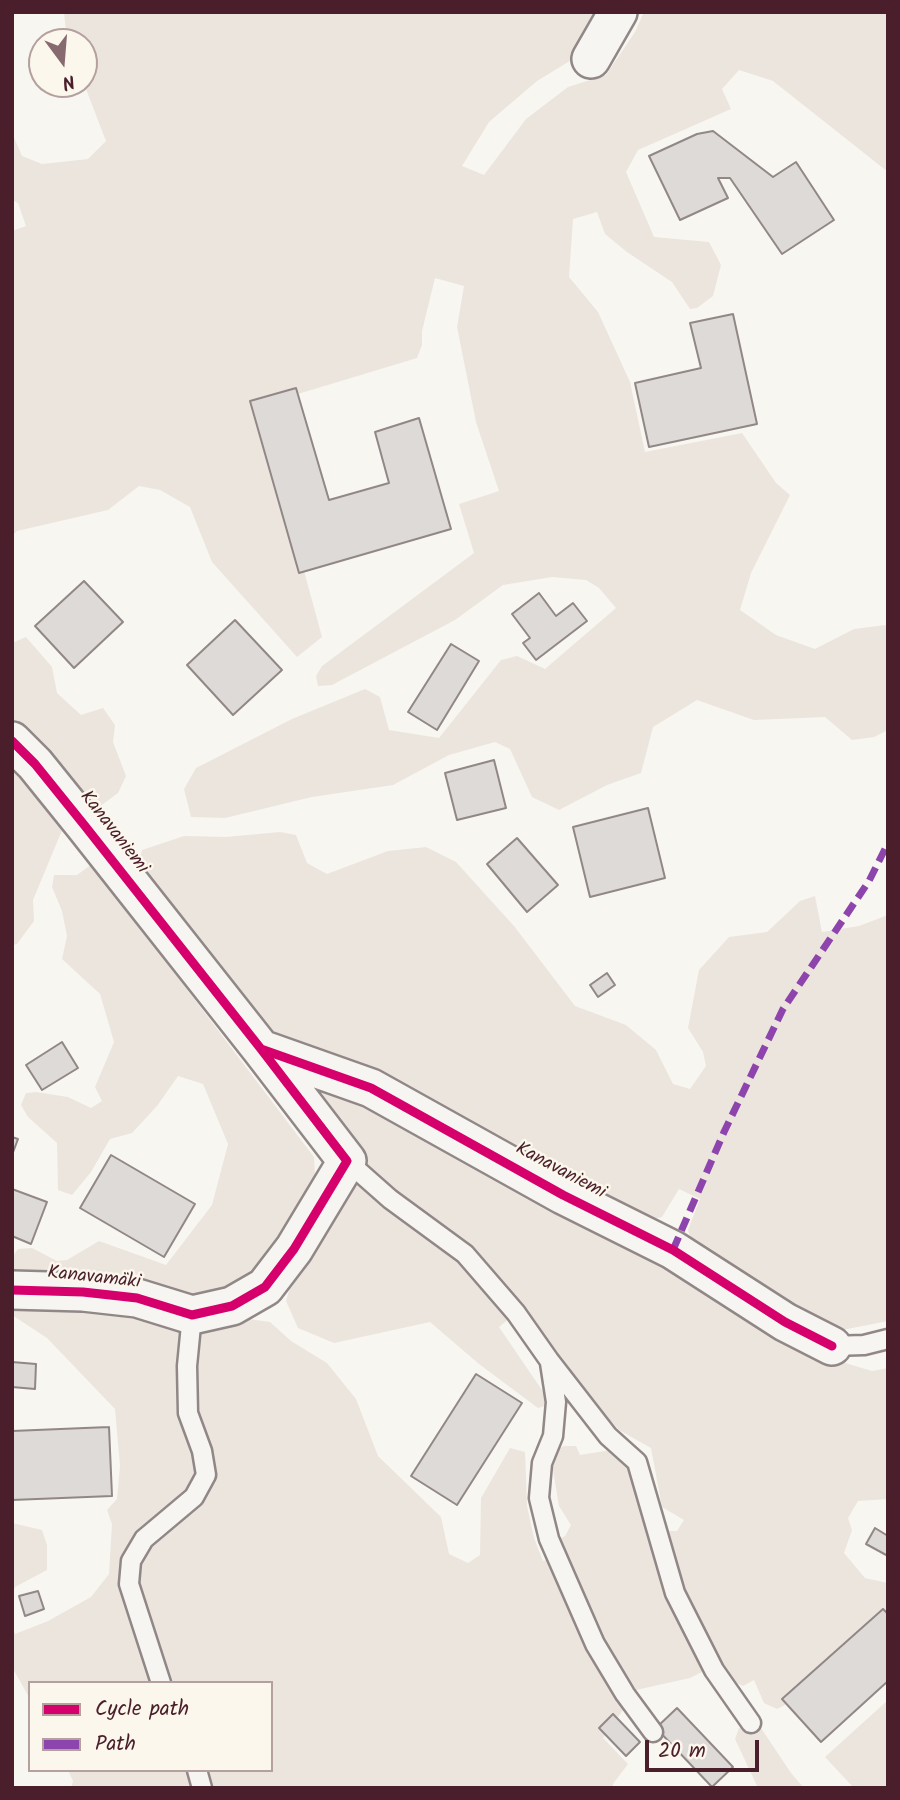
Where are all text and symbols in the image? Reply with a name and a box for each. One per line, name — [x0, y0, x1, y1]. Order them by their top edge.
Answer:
north arrow — [28, 28, 98, 98]
text: N — [58, 65, 78, 97]
street label: Kanavaniemi — [74, 787, 152, 879]
street label: Kanavaniemi — [511, 1139, 609, 1205]
street label: Kanavamäki — [46, 1263, 142, 1295]
legend — [28, 1681, 273, 1772]
text: Cycle path — [95, 1693, 189, 1726]
scale bar — [648, 1727, 762, 1771]
text: Path — [95, 1728, 136, 1761]
text: 20 m — [658, 1735, 706, 1768]

